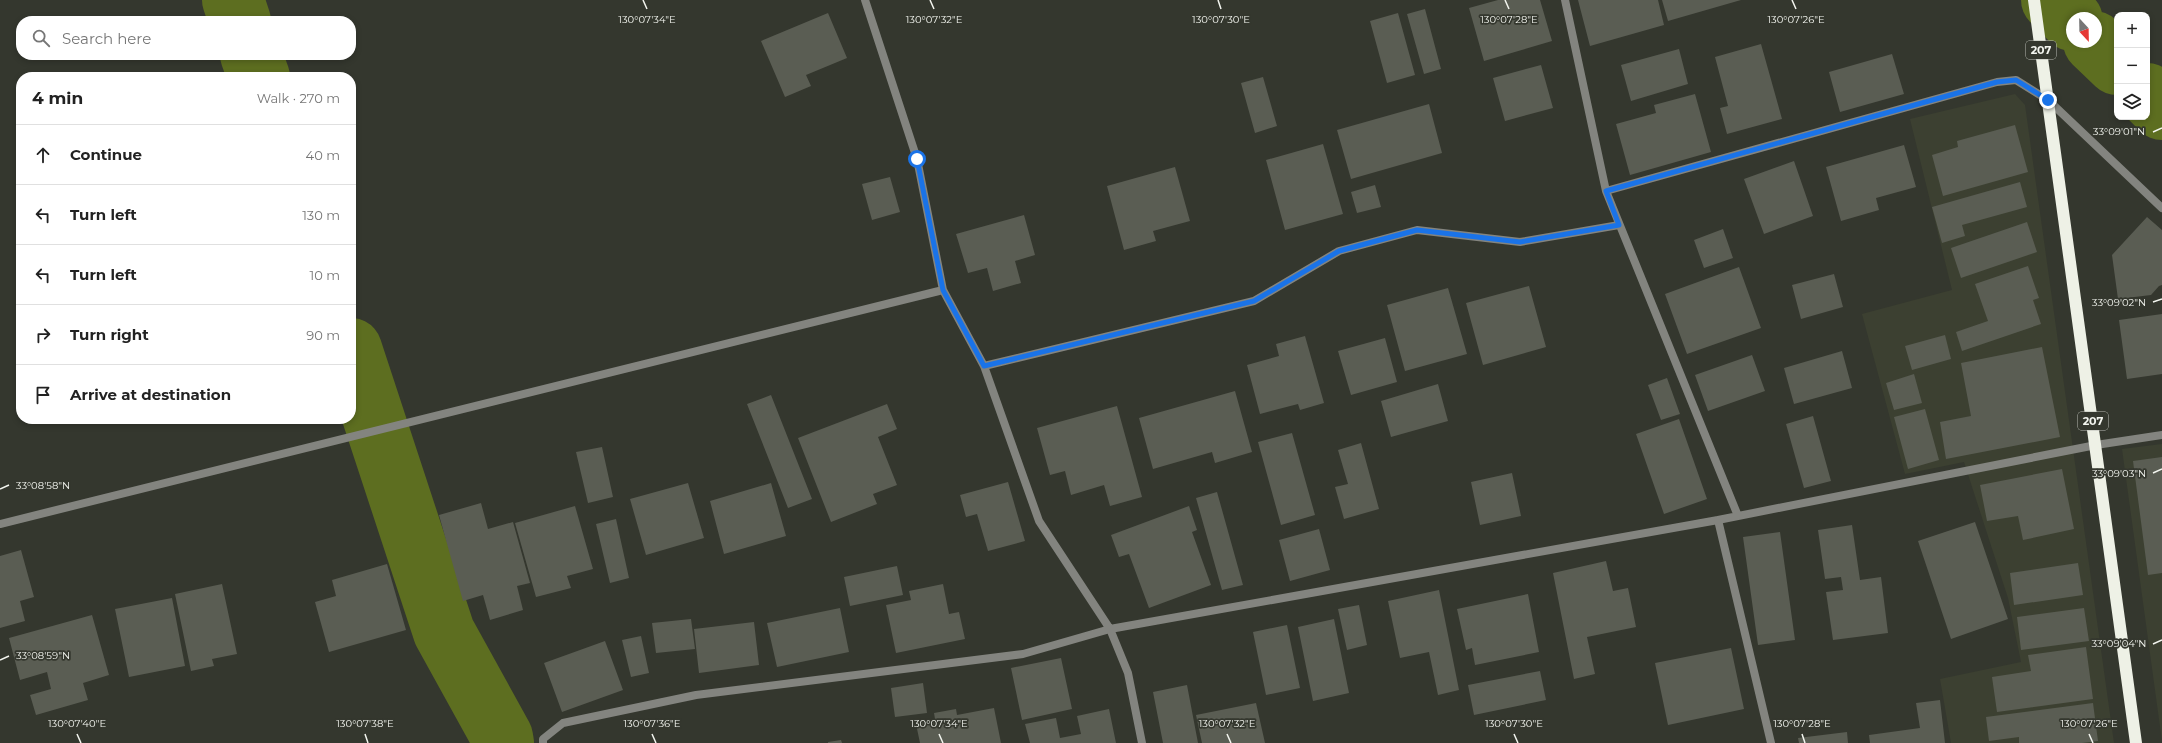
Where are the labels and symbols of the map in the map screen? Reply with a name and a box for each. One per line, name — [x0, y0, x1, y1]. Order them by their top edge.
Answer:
north arrow — [2066, 12, 2102, 48]
text: 130°07'34"E — [618, 13, 676, 26]
text: 130°07'32"E — [906, 13, 963, 26]
text: 130°07'30"E — [1192, 13, 1250, 26]
text: 130°07'28"E — [1480, 13, 1538, 26]
text: 130°07'26"E — [1767, 13, 1825, 26]
road number: 207 — [2026, 41, 2056, 59]
route end — [2039, 91, 2057, 109]
text: 33°09'01"N — [2093, 125, 2145, 138]
route start — [908, 150, 926, 168]
text: 33°09'02"N — [2092, 296, 2146, 309]
road number: 207 — [2078, 412, 2108, 430]
text: 33°09'03"N — [2092, 467, 2146, 480]
text: 33°08'58"N — [16, 479, 70, 492]
text: 33°09'04"N — [2092, 637, 2146, 650]
text: 33°08'59"N — [16, 649, 70, 662]
text: 130°07'40"E — [48, 717, 106, 730]
text: 130°07'38"E — [336, 717, 394, 730]
text: 130°07'36"E — [623, 717, 681, 730]
text: 130°07'34"E — [910, 717, 968, 730]
text: 130°07'32"E — [1199, 717, 1256, 730]
text: 130°07'30"E — [1485, 717, 1543, 730]
text: 130°07'28"E — [1773, 717, 1831, 730]
text: 130°07'26"E — [2060, 717, 2118, 730]

